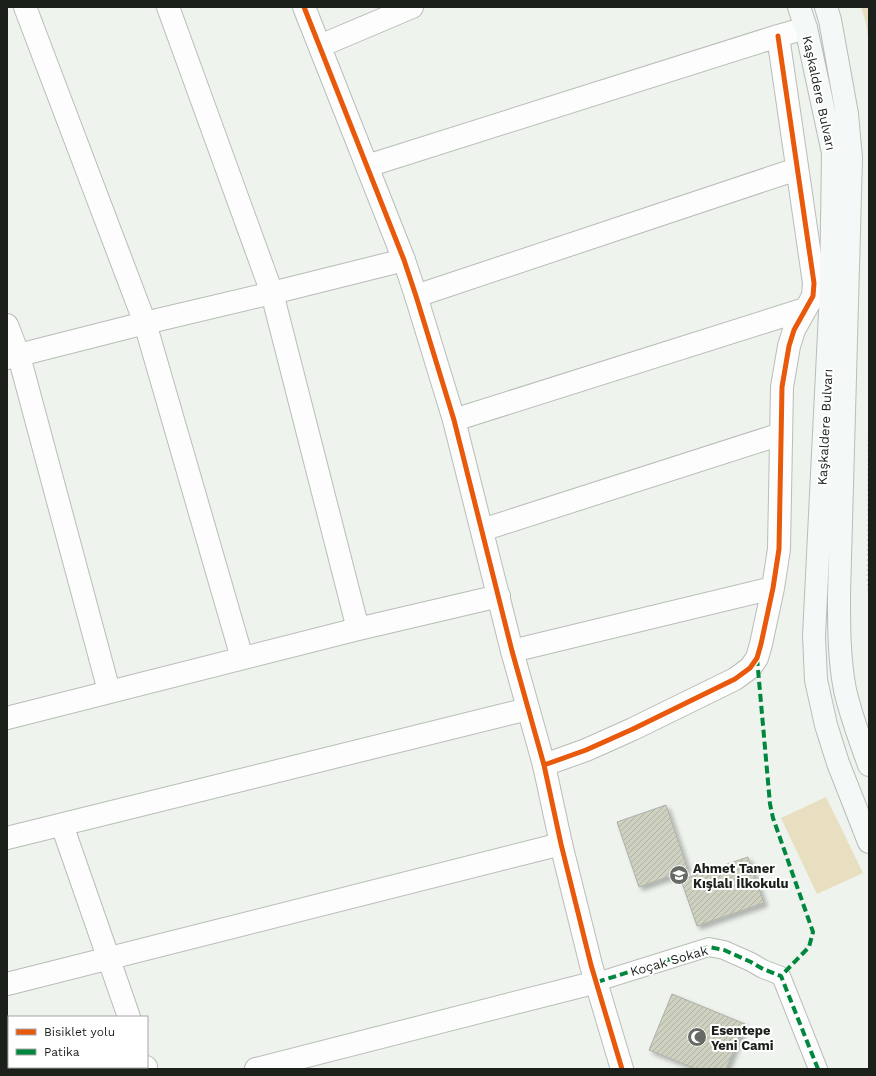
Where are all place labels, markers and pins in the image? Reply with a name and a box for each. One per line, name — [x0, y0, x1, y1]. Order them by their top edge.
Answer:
place label: Ahmet Taner Kışlalı İlkokulu — [693, 861, 789, 891]
school or university icon: Ahmet Taner Kışlalı İlkokulu — [668, 864, 690, 886]
place label: Esentepe Yeni Cami — [711, 1023, 774, 1053]
mosque icon: Esentepe Yeni Cami — [686, 1026, 708, 1048]

